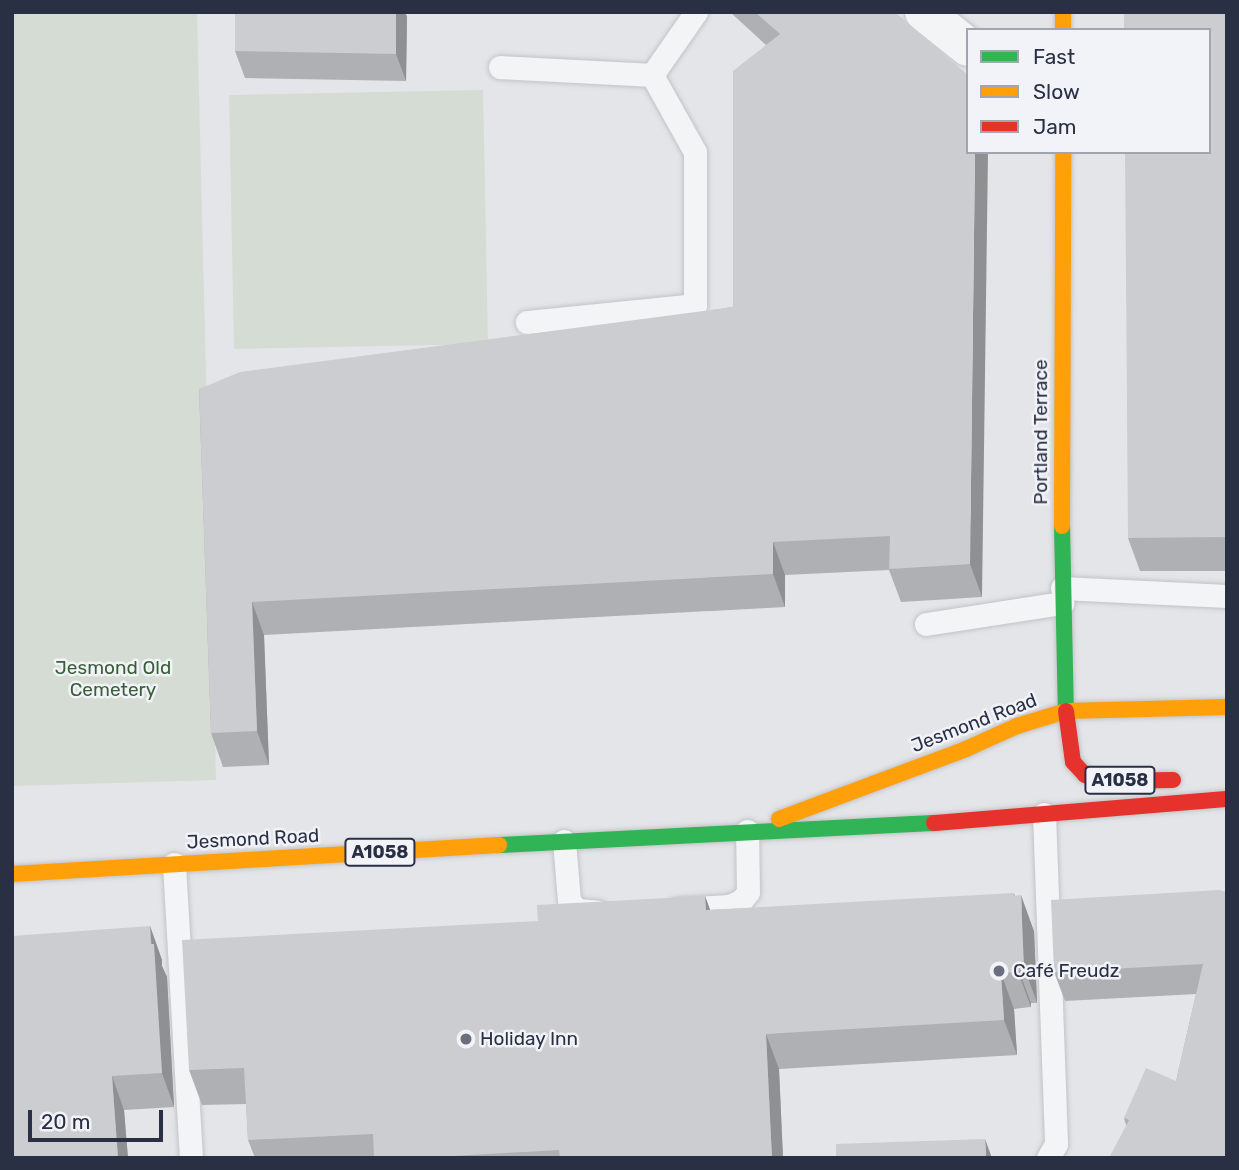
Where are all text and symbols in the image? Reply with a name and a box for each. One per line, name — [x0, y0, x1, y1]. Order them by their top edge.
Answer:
legend — [966, 28, 1211, 154]
text: Fast — [1033, 44, 1075, 69]
text: Slow — [1033, 79, 1080, 104]
text: Jam — [1033, 114, 1077, 139]
street label: Portland Terrace — [1030, 359, 1052, 505]
park label: Jesmond Old Cemetery — [55, 657, 171, 701]
street label: Jesmond Road — [908, 689, 1040, 757]
road number: A1058 — [1083, 766, 1157, 794]
street label: Jesmond Road — [186, 824, 320, 854]
road number: A1058 — [343, 838, 417, 866]
place label: Café Freudz — [1013, 960, 1119, 982]
marker: Café Freudz — [991, 963, 1007, 979]
place label: Holiday Inn — [480, 1028, 579, 1050]
marker: Holiday Inn — [458, 1031, 474, 1047]
scale bar — [32, 1096, 166, 1140]
text: 20 m — [41, 1109, 90, 1134]

